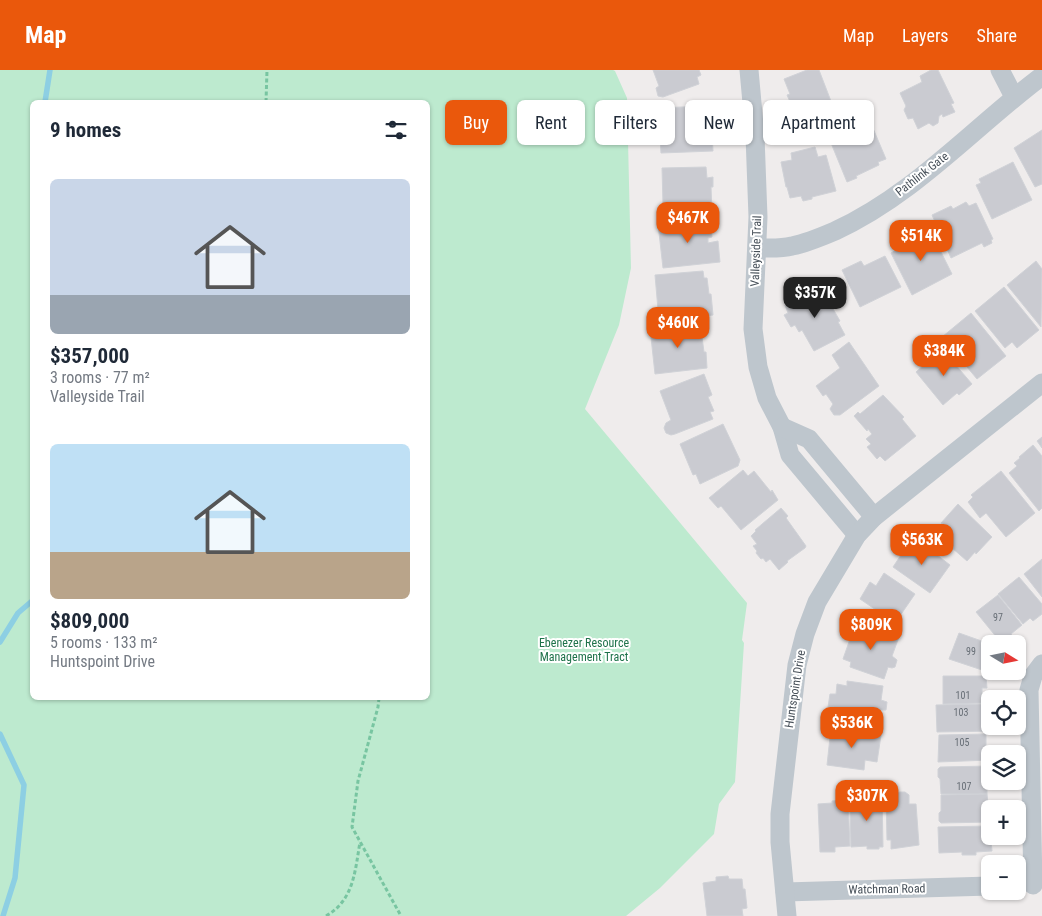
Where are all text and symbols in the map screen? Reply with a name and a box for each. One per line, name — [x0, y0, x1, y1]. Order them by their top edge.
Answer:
text: Map — [25, 21, 66, 49]
text: Map — [843, 25, 874, 46]
text: Layers — [902, 25, 949, 46]
text: Share — [977, 25, 1017, 46]
chip: Buy — [445, 100, 507, 145]
chip: Rent — [517, 100, 585, 145]
chip: Filters — [595, 100, 675, 145]
chip: New — [685, 100, 753, 145]
chip: Apartment — [763, 100, 874, 145]
icon: filters — [382, 116, 410, 144]
text: 9 homes — [50, 118, 121, 142]
street label: Pathlink Gate — [893, 149, 951, 199]
pin: $467K — [653, 202, 723, 244]
text: $467K — [667, 208, 709, 227]
icon: home — [185, 212, 275, 302]
street label: Valleyside Trail — [748, 215, 764, 287]
pin: $514K — [886, 220, 956, 262]
text: $514K — [900, 226, 942, 245]
pin: $357K — [780, 276, 850, 319]
text: $357K — [794, 283, 836, 302]
pin: $460K — [643, 306, 713, 349]
text: $460K — [657, 313, 699, 332]
pin: $384K — [909, 334, 979, 377]
text: $384K — [923, 341, 965, 360]
text: $357,000 — [50, 344, 129, 368]
text: 3 rooms · 77 m² — [50, 368, 150, 387]
text: Valleyside Trail — [50, 387, 145, 406]
icon: home — [185, 477, 275, 567]
pin: $563K — [887, 524, 957, 566]
text: $563K — [901, 530, 943, 549]
pin: $809K — [836, 608, 906, 651]
text: $809,000 — [50, 609, 129, 633]
house number: 97 — [993, 612, 1003, 623]
text: $809K — [850, 615, 892, 634]
text: 5 rooms · 133 m² — [50, 633, 158, 652]
north arrow — [981, 635, 1026, 680]
map controls — [981, 635, 1026, 900]
park label: Ebenezer Resource Management Tract — [539, 636, 629, 664]
house number: 99 — [966, 646, 976, 657]
street label: Huntspoint Drive — [782, 649, 808, 729]
text: Huntspoint Drive — [50, 652, 155, 671]
house number: 101 — [956, 690, 970, 701]
button: locate — [981, 690, 1026, 735]
pin: $536K — [817, 706, 887, 749]
house number: 103 — [954, 707, 968, 718]
text: $536K — [831, 713, 873, 732]
house number: 105 — [955, 737, 969, 748]
button: layers — [981, 745, 1026, 790]
pin: $307K — [832, 780, 902, 822]
house number: 107 — [957, 781, 971, 792]
text: $307K — [846, 786, 888, 805]
button: + — [981, 800, 1026, 845]
button: − — [981, 855, 1026, 900]
street label: Watchman Road — [848, 881, 926, 897]

